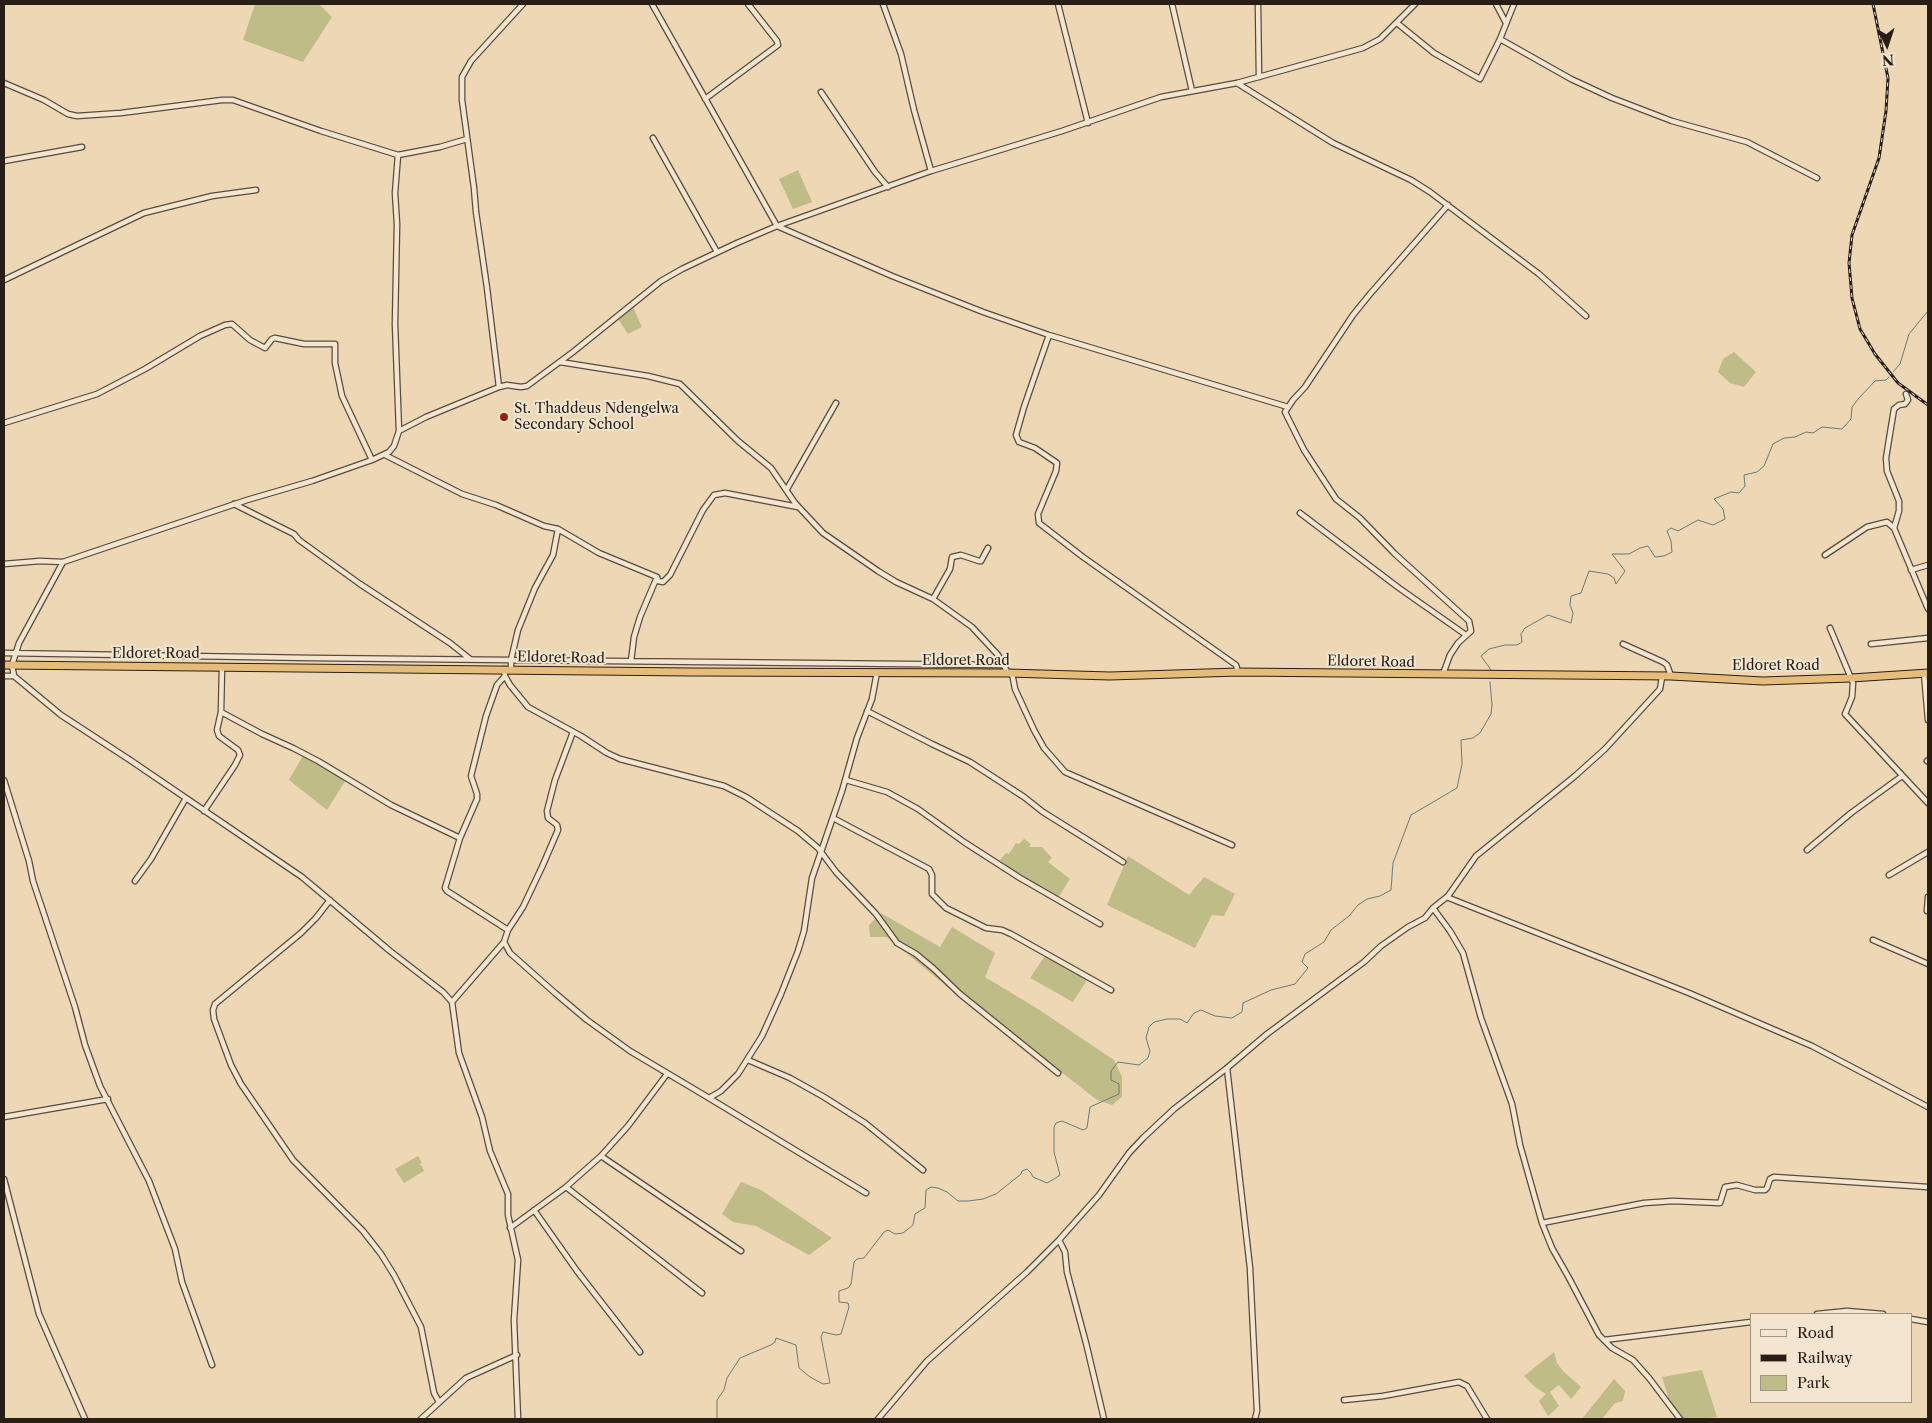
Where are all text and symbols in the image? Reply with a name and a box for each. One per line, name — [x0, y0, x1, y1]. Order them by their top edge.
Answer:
north arrow — [1862, 20, 1912, 70]
text: N — [1881, 51, 1895, 69]
place label: St. Thaddeus Ndengelwa Secondary School — [514, 401, 679, 434]
marker: St. Thaddeus Ndengelwa Secondary School — [498, 411, 510, 423]
street label: Eldoret Road — [112, 646, 200, 662]
street label: Eldoret Road — [517, 649, 605, 667]
street label: Eldoret Road — [922, 653, 1010, 669]
street label: Eldoret Road — [1327, 653, 1415, 671]
street label: Eldoret Road — [1732, 658, 1820, 674]
legend — [1750, 1313, 1912, 1403]
text: Road — [1797, 1323, 1834, 1342]
text: Railway — [1797, 1348, 1853, 1367]
text: Park — [1797, 1373, 1830, 1392]

